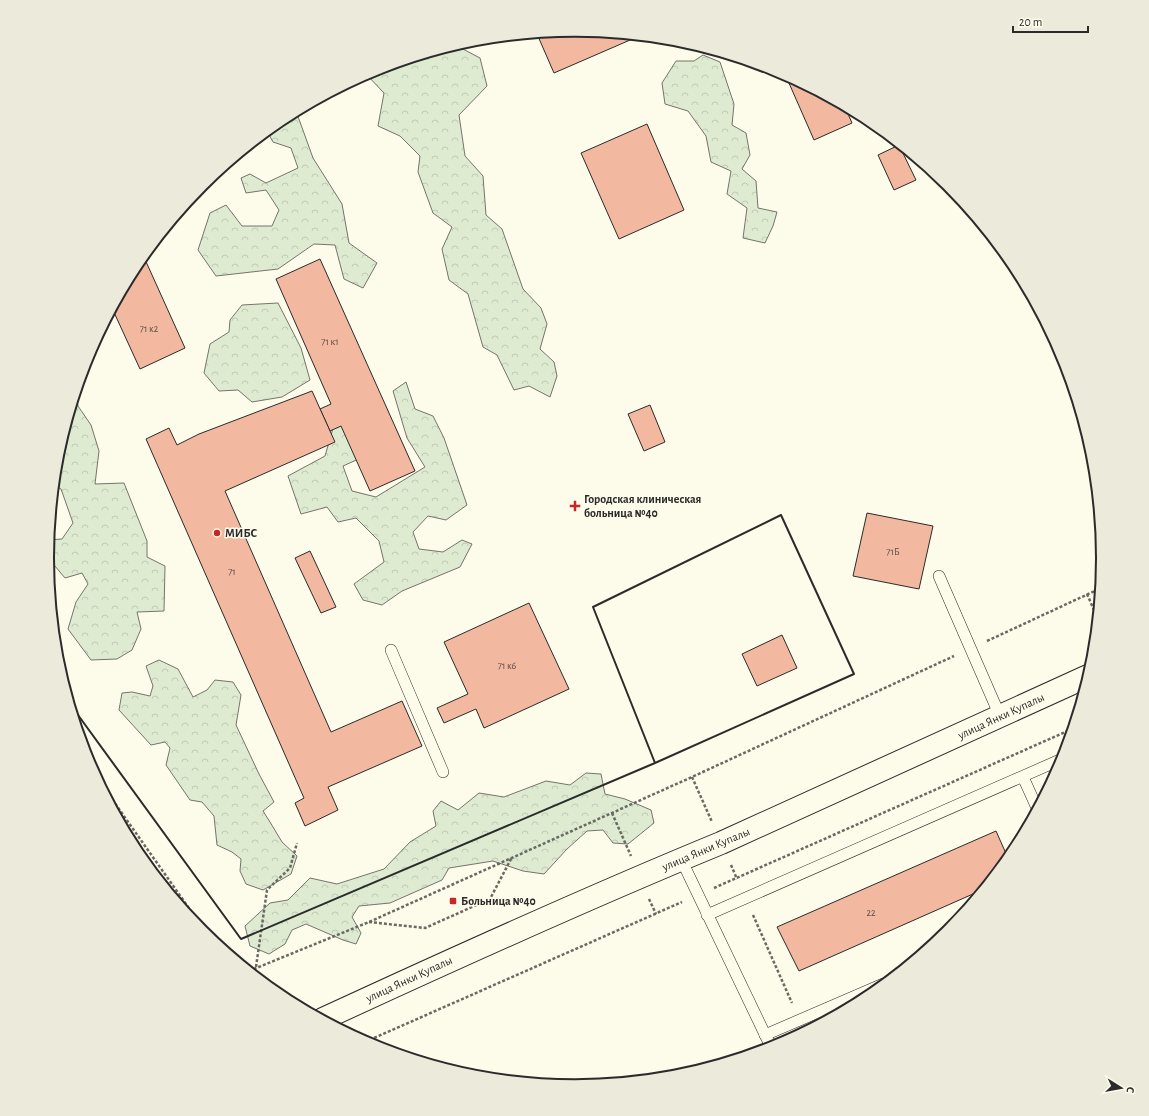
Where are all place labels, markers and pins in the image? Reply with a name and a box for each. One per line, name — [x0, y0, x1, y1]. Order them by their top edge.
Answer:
place label: Городская клиническая больница №40 — [584, 493, 702, 519]
marker: Городская клиническая больница №40 — [569, 500, 581, 512]
place label: МИБС — [225, 527, 258, 539]
marker: МИБС — [212, 528, 222, 538]
place label: Больница №40 — [461, 895, 536, 907]
marker: Больница №40 — [448, 896, 458, 906]

